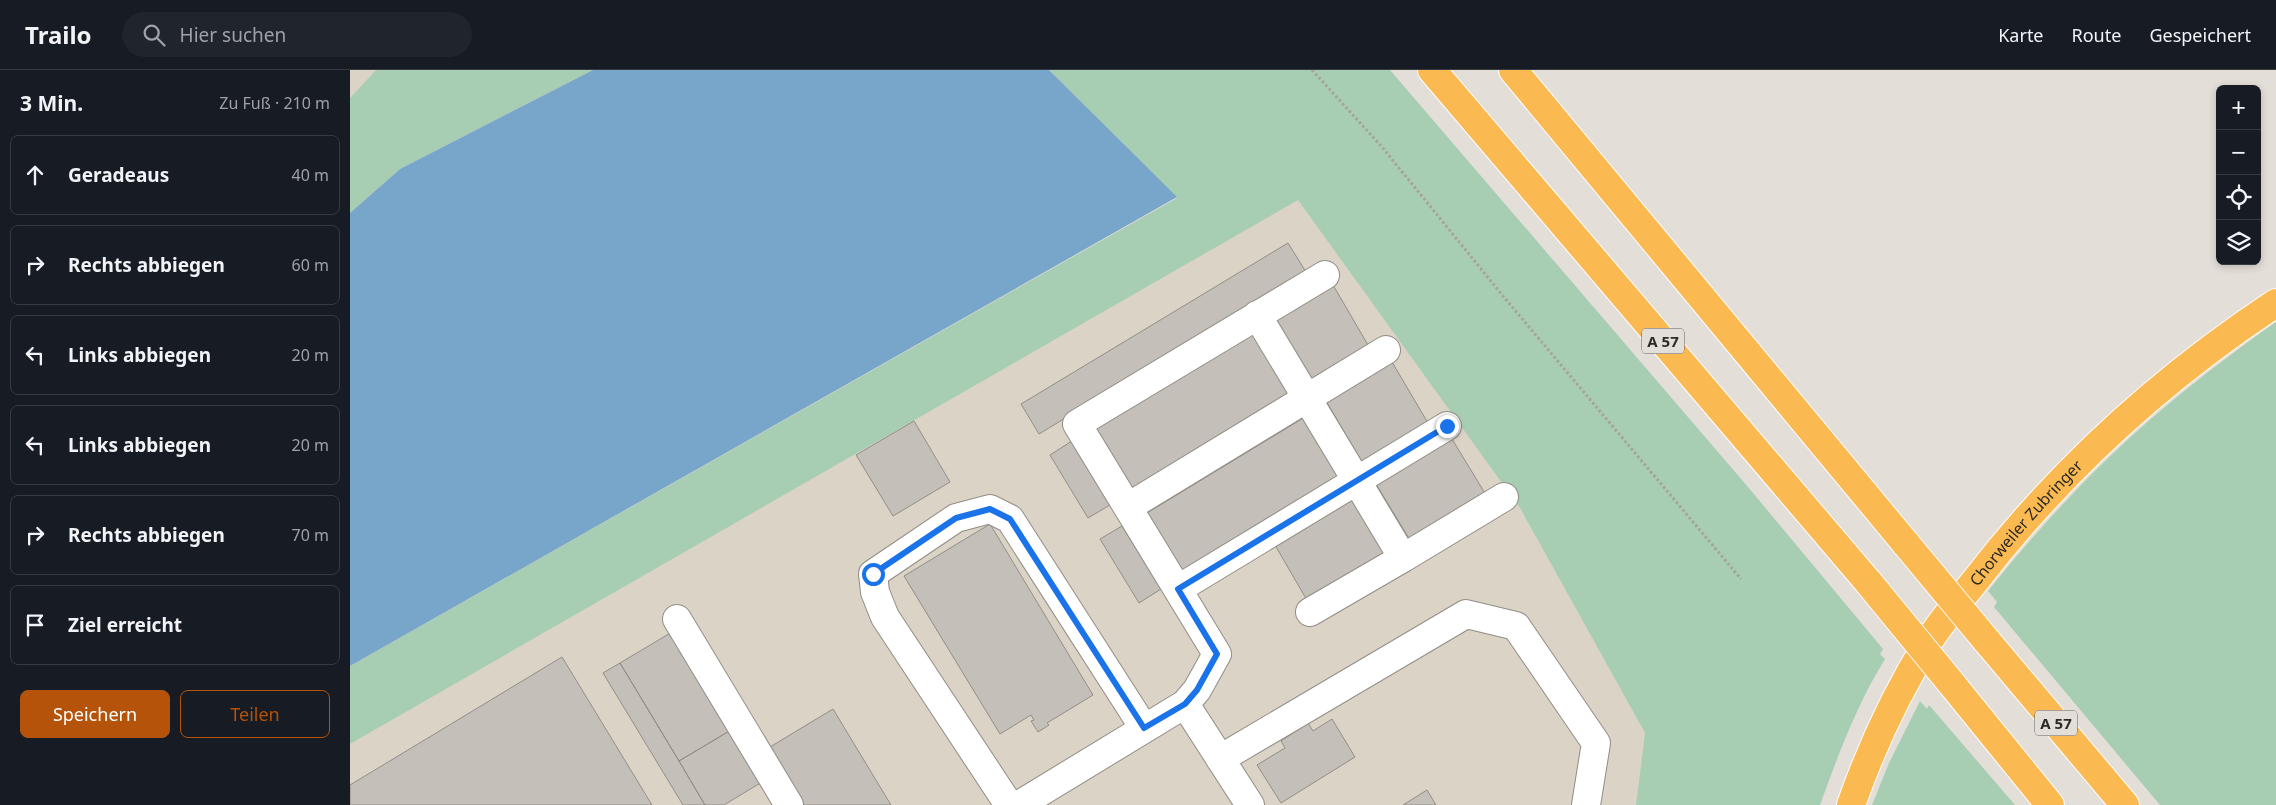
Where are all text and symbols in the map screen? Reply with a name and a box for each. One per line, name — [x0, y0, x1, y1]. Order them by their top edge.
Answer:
search box — [122, 12, 472, 57]
text: Trailo — [25, 18, 92, 51]
icon: search — [140, 21, 168, 49]
text: Hier suchen — [180, 22, 286, 48]
text: Karte — [1998, 23, 2044, 47]
text: Route — [2072, 23, 2121, 47]
text: Gespeichert — [2149, 23, 2251, 47]
map controls — [2216, 85, 2261, 265]
button: + — [2216, 85, 2261, 130]
text: 3 Min. — [20, 89, 83, 117]
text: Zu Fuß · 210 m — [219, 92, 330, 114]
button: − — [2216, 130, 2261, 175]
icon: ahead — [21, 161, 49, 189]
text: Geradeaus — [68, 162, 169, 188]
text: 40 m — [292, 164, 329, 186]
button: locate — [2216, 175, 2261, 220]
button: layers — [2216, 220, 2261, 265]
icon: right — [21, 251, 49, 279]
text: Rechts abbiegen — [68, 252, 225, 278]
text: 60 m — [292, 254, 329, 276]
road number: A 57 — [1642, 328, 1684, 354]
icon: left — [21, 341, 49, 369]
text: Links abbiegen — [68, 342, 211, 368]
text: 20 m — [292, 344, 329, 366]
route end — [1436, 415, 1459, 438]
icon: left — [21, 431, 49, 459]
text: Links abbiegen — [68, 432, 211, 458]
text: 20 m — [292, 434, 329, 456]
street label: Chorweiler Zubringer — [1964, 455, 2087, 590]
icon: right — [21, 521, 49, 549]
text: Rechts abbiegen — [68, 522, 225, 548]
text: 70 m — [292, 524, 329, 546]
route start — [862, 563, 885, 586]
icon: arrive — [21, 611, 49, 639]
text: Ziel erreicht — [68, 612, 182, 638]
button: Speichern — [20, 690, 170, 738]
button: Teilen — [180, 690, 330, 738]
road number: A 57 — [2035, 710, 2077, 736]

